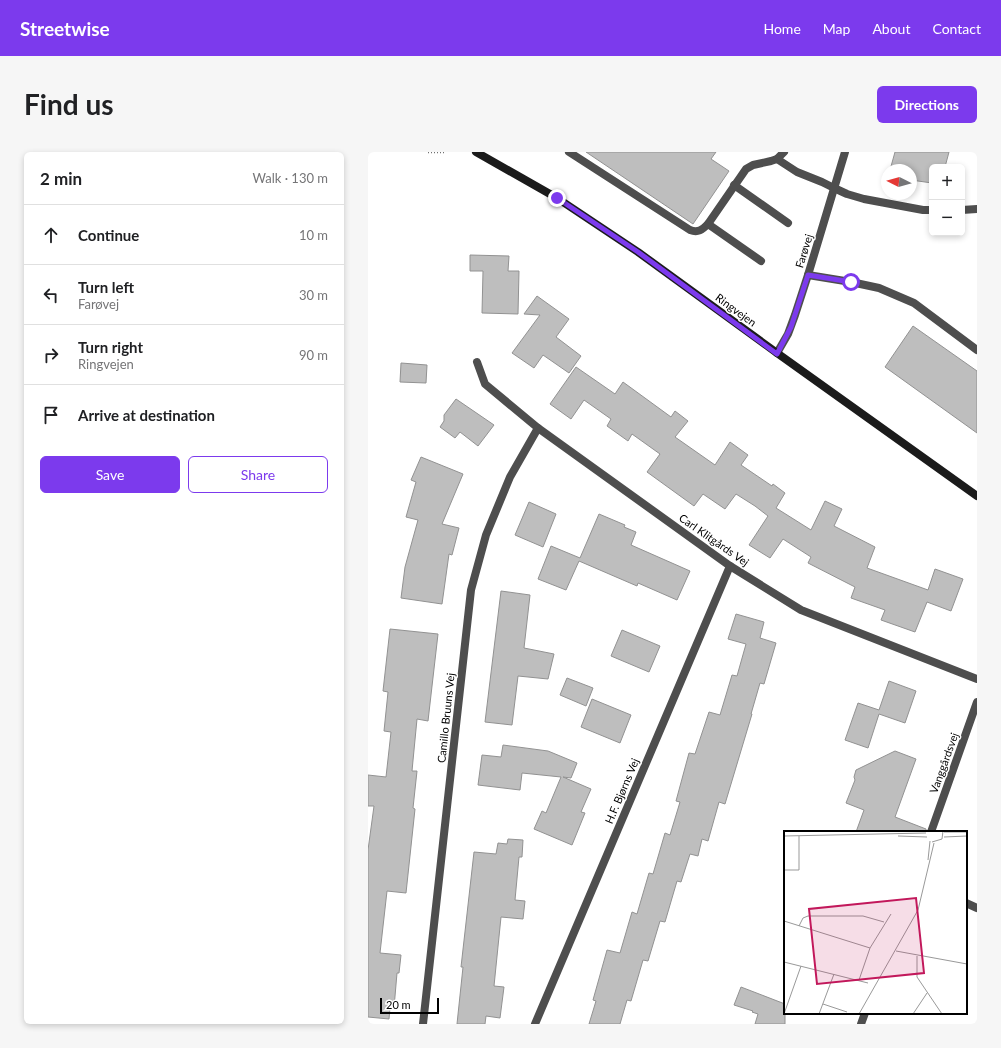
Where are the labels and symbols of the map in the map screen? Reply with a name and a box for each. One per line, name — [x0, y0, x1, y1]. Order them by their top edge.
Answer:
north arrow — [881, 164, 917, 200]
route end — [548, 189, 566, 207]
street label: Farøvej — [792, 232, 815, 269]
route start — [842, 273, 860, 291]
street label: Ringvejen — [713, 290, 759, 329]
street label: Carl Klitgårds Vej — [677, 511, 752, 569]
street label: Camillo Bruuns Vej — [434, 672, 457, 764]
street label: Vanggårdsvej — [927, 730, 961, 795]
street label: H.F. Bjørns Vej — [602, 756, 641, 825]
inset map — [784, 831, 967, 1014]
scale bar — [380, 996, 439, 1015]

